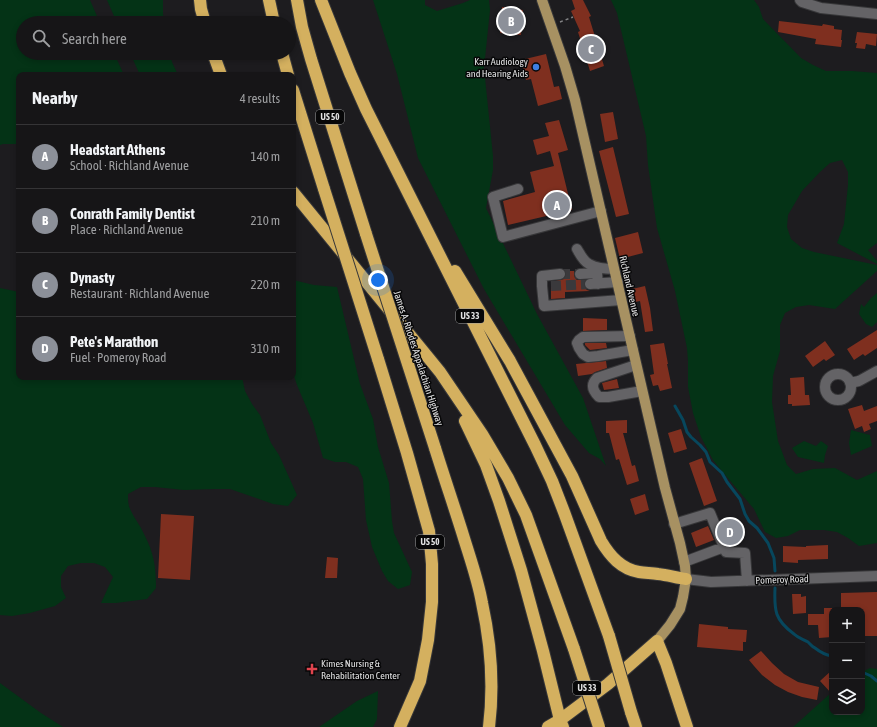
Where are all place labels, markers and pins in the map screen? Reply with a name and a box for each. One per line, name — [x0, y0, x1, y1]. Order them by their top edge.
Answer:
pin: B — [498, 6, 524, 36]
pin: C — [578, 34, 604, 64]
place label: Karr Audiology and Hearing Aids — [466, 56, 528, 79]
marker: Karr Audiology and Hearing Aids — [531, 62, 541, 72]
pin: A — [544, 190, 570, 220]
pin: D — [717, 517, 743, 547]
place label: Kimes Nursing & Rehabilitation Center — [321, 658, 401, 681]
marker: Kimes Nursing & Rehabilitation Center — [306, 663, 318, 675]

